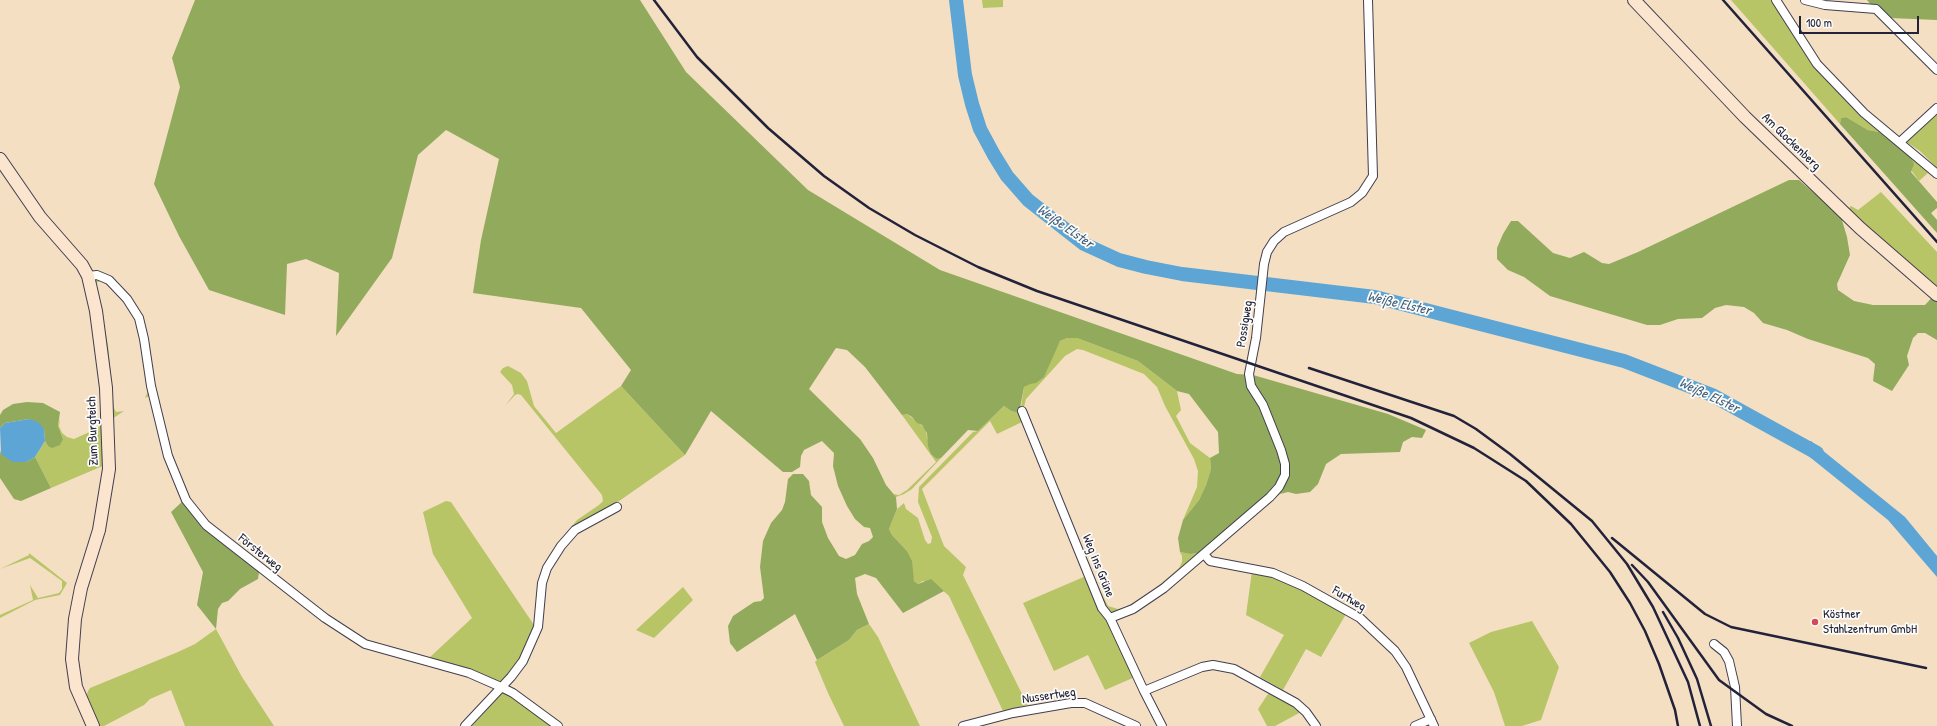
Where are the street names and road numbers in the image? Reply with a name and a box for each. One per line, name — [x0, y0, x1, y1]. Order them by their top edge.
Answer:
street label: Am Glockenberg — [1758, 110, 1824, 174]
street label: Possigweg — [1234, 299, 1256, 349]
street label: Zum Burgteich — [84, 396, 102, 466]
street label: Försterweg — [235, 531, 285, 575]
street label: Weg ins Grüne — [1078, 532, 1118, 600]
street label: Furtweg — [1329, 583, 1369, 615]
street label: Nussertweg — [1021, 685, 1077, 707]

